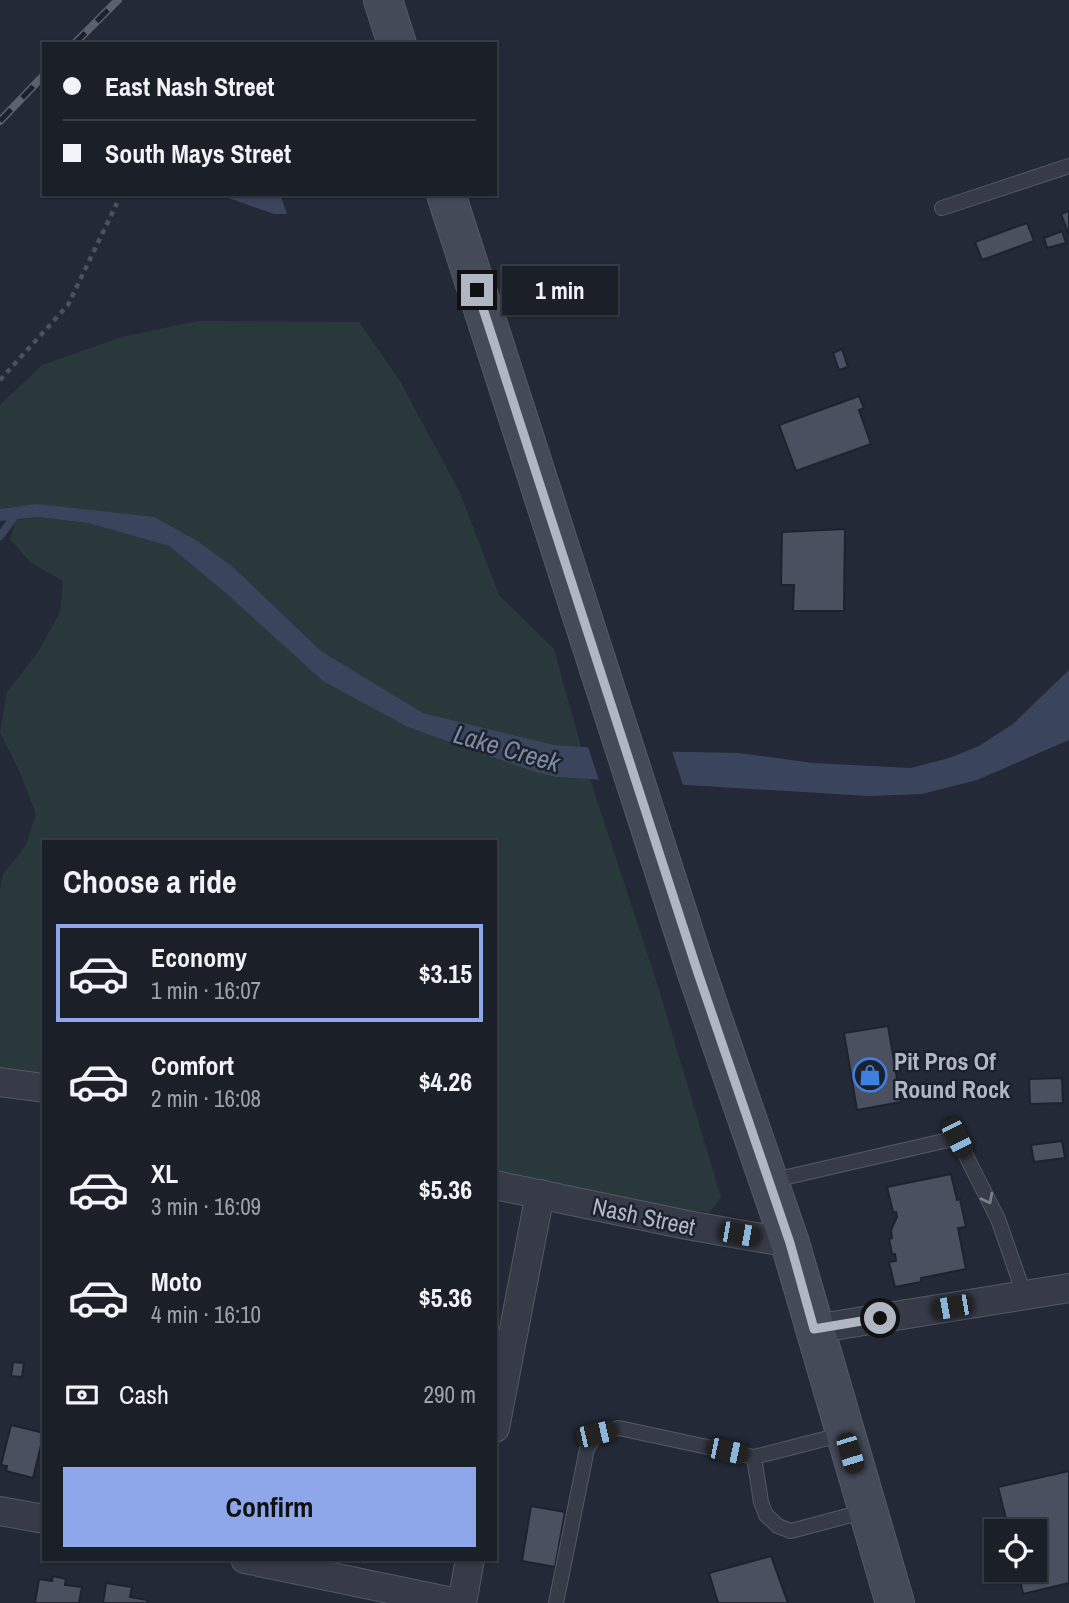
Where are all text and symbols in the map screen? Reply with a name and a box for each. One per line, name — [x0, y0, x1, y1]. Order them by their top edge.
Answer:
text: East Nash Street — [105, 69, 274, 104]
text: South Mays Street — [105, 136, 291, 171]
callout: 1 min — [502, 266, 617, 314]
route end — [461, 274, 493, 306]
text: 1 min — [535, 275, 585, 306]
water label: Lake Creek — [450, 716, 566, 780]
text: Choose a ride — [63, 860, 237, 903]
text: Economy — [151, 940, 247, 975]
icon: car — [67, 942, 130, 1005]
text: $3.15 — [419, 956, 472, 991]
text: 1 min · 16:07 — [151, 975, 261, 1006]
place label: Pit Pros Of Round Rock — [894, 1045, 1010, 1105]
text: Comfort — [151, 1048, 234, 1083]
icon: car — [67, 1050, 130, 1113]
shop icon: Pit Pros Of Round Rock — [851, 1056, 889, 1094]
text: $4.26 — [419, 1064, 472, 1099]
text: 2 min · 16:08 — [151, 1083, 261, 1114]
car — [939, 1115, 976, 1161]
text: XL — [151, 1156, 178, 1191]
icon: car — [67, 1158, 130, 1221]
text: $5.36 — [419, 1172, 472, 1207]
street label: Nash Street — [590, 1190, 699, 1243]
text: 3 min · 16:09 — [151, 1191, 261, 1222]
one-way arrow — [979, 1192, 993, 1204]
car — [717, 1220, 762, 1248]
text: Moto — [151, 1264, 202, 1299]
icon: car — [67, 1266, 130, 1329]
text: $5.36 — [419, 1280, 472, 1315]
car — [930, 1293, 975, 1321]
text: 4 min · 16:10 — [151, 1299, 261, 1330]
route start — [864, 1302, 896, 1334]
icon: cash — [63, 1376, 101, 1414]
text: Cash — [119, 1377, 169, 1412]
text: 290 m — [424, 1379, 476, 1410]
car — [574, 1419, 619, 1449]
car — [834, 1430, 867, 1476]
car — [705, 1436, 750, 1466]
button: Confirm — [63, 1467, 476, 1547]
map controls — [984, 1519, 1047, 1582]
button: locate — [984, 1519, 1047, 1582]

